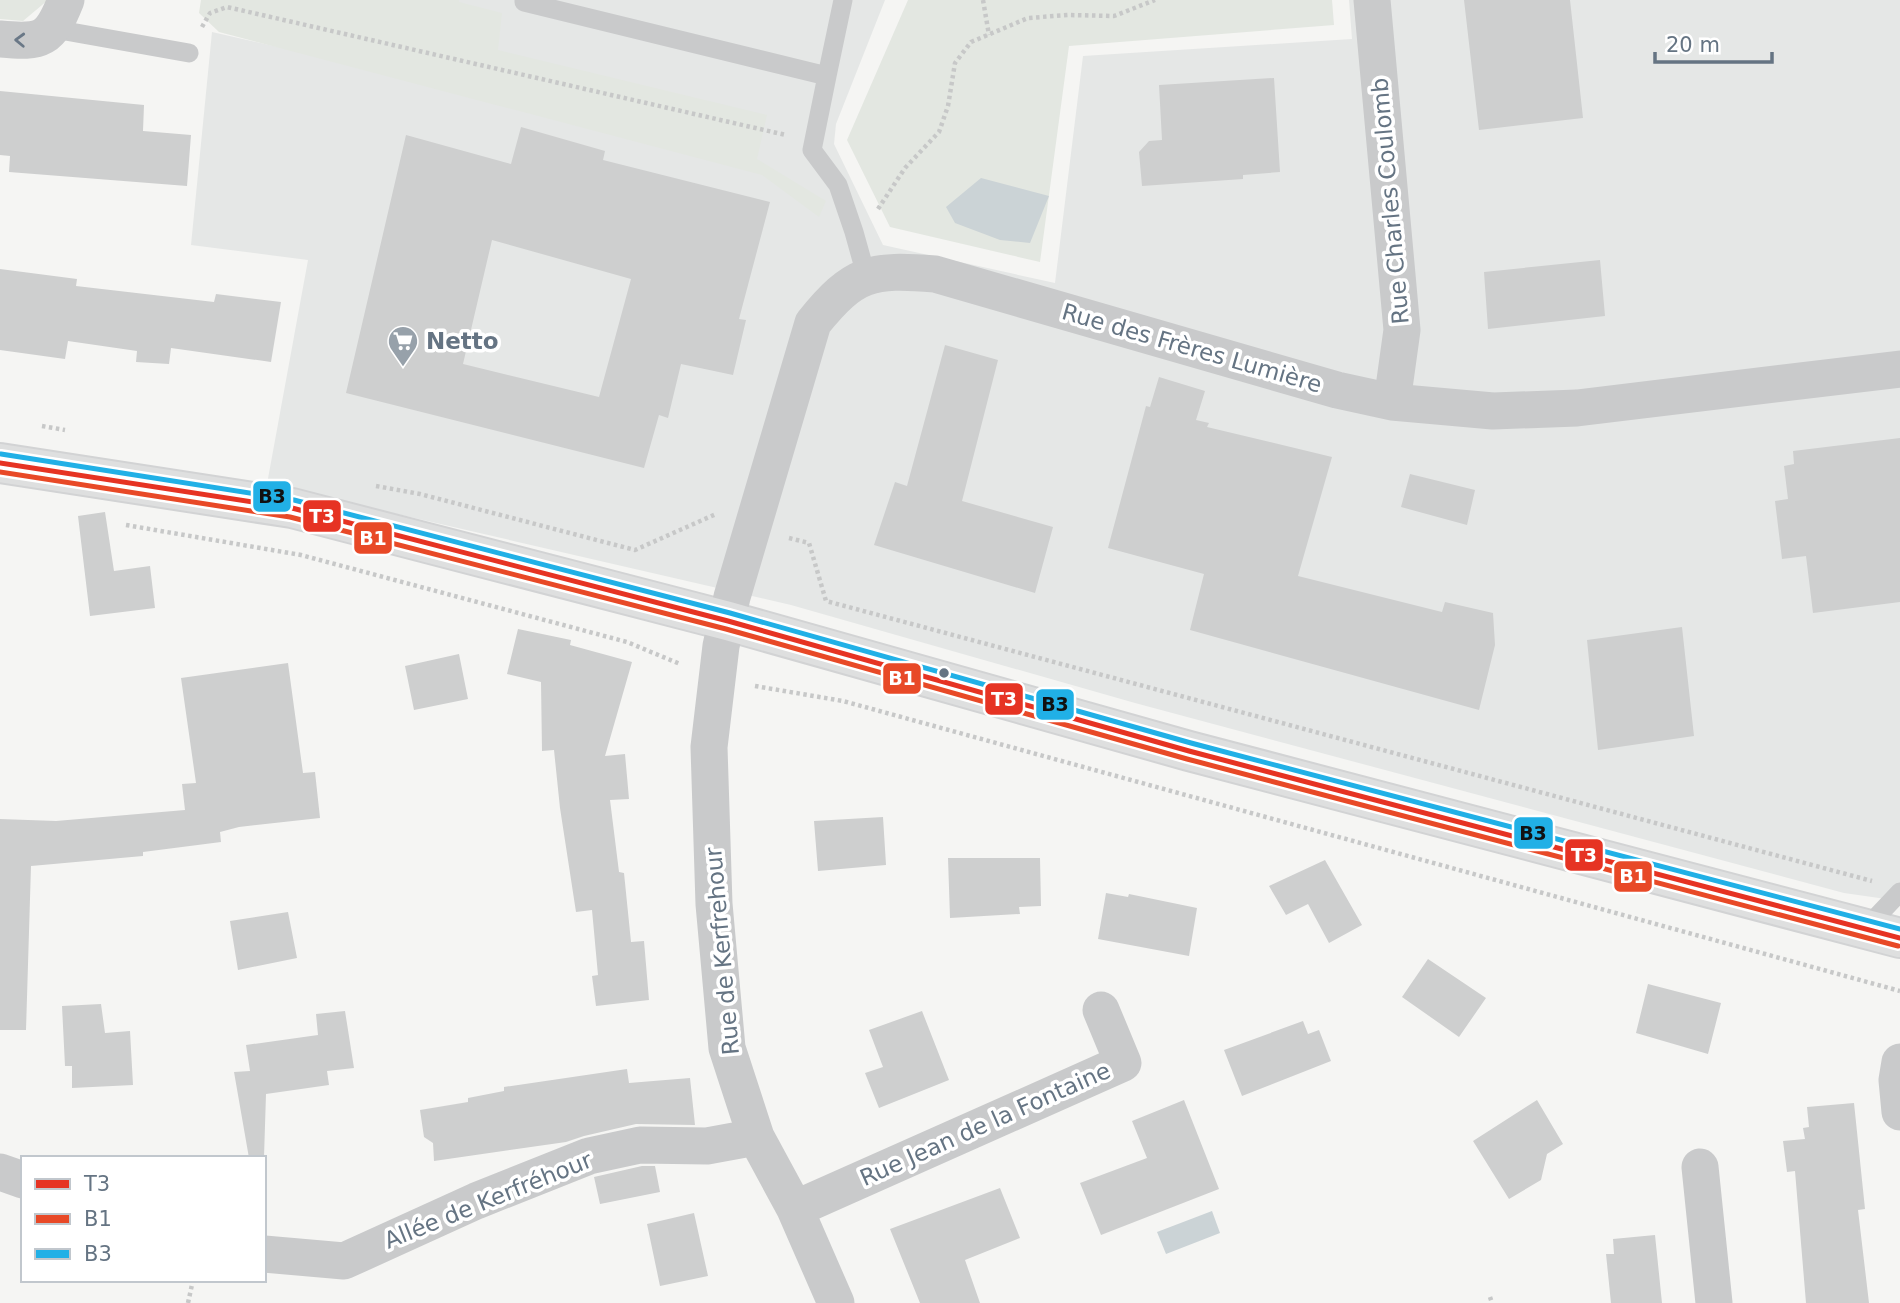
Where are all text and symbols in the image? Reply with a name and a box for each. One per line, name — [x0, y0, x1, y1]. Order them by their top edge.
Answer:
scale bar — [1655, 21, 1772, 65]
one-way arrow — [14, 33, 25, 48]
text: 20 m — [1666, 33, 1720, 57]
street label: Rue Charles Coulomb — [1366, 77, 1414, 325]
street label: Rue des Frères Lumière — [1059, 298, 1325, 398]
supermarket icon: Netto — [386, 324, 420, 368]
place label: Netto — [426, 328, 499, 354]
line badge: B3 — [252, 480, 292, 513]
text: B3 — [258, 485, 286, 507]
line badge: T3 — [302, 499, 342, 533]
text: T3 — [309, 505, 335, 527]
line badge: B1 — [353, 521, 393, 555]
text: B1 — [359, 527, 387, 549]
line badge: B1 — [882, 662, 922, 695]
unlabelled marker — [937, 666, 951, 680]
text: B1 — [888, 667, 916, 689]
line badge: T3 — [984, 682, 1024, 716]
text: T3 — [991, 688, 1017, 710]
line badge: B3 — [1035, 688, 1075, 721]
text: B3 — [1041, 693, 1069, 715]
line badge: B3 — [1513, 816, 1554, 850]
text: B3 — [1519, 822, 1547, 844]
line badge: T3 — [1564, 838, 1604, 872]
text: T3 — [1571, 844, 1597, 866]
street label: Rue de Kerfrehour — [700, 845, 744, 1056]
line badge: B1 — [1613, 860, 1653, 893]
text: B1 — [1619, 865, 1647, 887]
street label: Rue Jean de la Fontaine — [856, 1057, 1114, 1191]
street label: Allée de Kerfréhour — [380, 1146, 596, 1254]
legend — [21, 1156, 266, 1282]
text: T3 — [83, 1172, 110, 1196]
text: B1 — [84, 1207, 112, 1231]
text: B3 — [84, 1242, 112, 1266]

